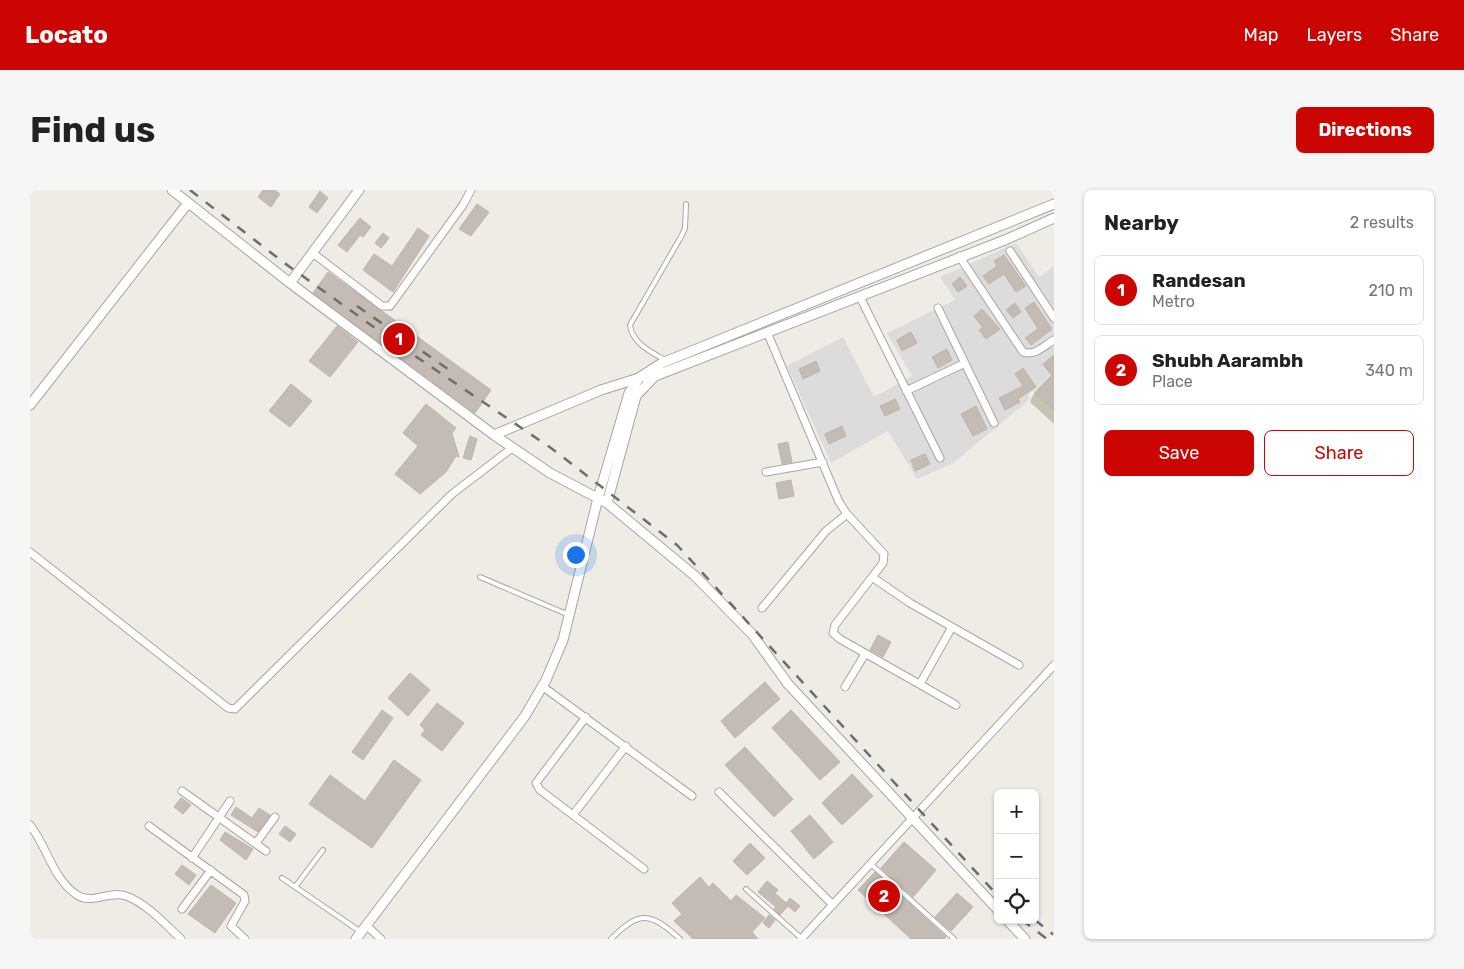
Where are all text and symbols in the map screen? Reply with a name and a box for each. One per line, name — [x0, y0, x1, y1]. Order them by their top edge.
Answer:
text: Locato — [25, 21, 108, 49]
text: Map — [1244, 24, 1279, 46]
text: Layers — [1307, 24, 1362, 46]
text: Share — [1390, 24, 1439, 46]
button: Directions — [1296, 107, 1434, 153]
text: Find us — [30, 109, 155, 151]
text: Nearby — [1104, 210, 1179, 235]
text: 2 results — [1350, 213, 1414, 232]
text: Randesan — [1152, 269, 1246, 292]
text: 1 — [1117, 281, 1125, 300]
text: 210 m — [1368, 281, 1413, 300]
text: Metro — [1152, 292, 1195, 311]
pin: 1 — [383, 320, 415, 358]
text: Shubh Aarambh — [1152, 349, 1303, 372]
text: 2 — [1116, 361, 1126, 380]
text: 340 m — [1365, 361, 1413, 380]
text: Place — [1152, 372, 1193, 391]
button: Save — [1104, 430, 1254, 476]
button: Share — [1264, 430, 1414, 476]
your location — [563, 542, 589, 568]
map controls — [994, 789, 1039, 924]
button: + — [994, 789, 1039, 834]
button: − — [994, 834, 1039, 879]
pin: 2 — [868, 877, 900, 915]
button: locate — [994, 879, 1039, 924]

